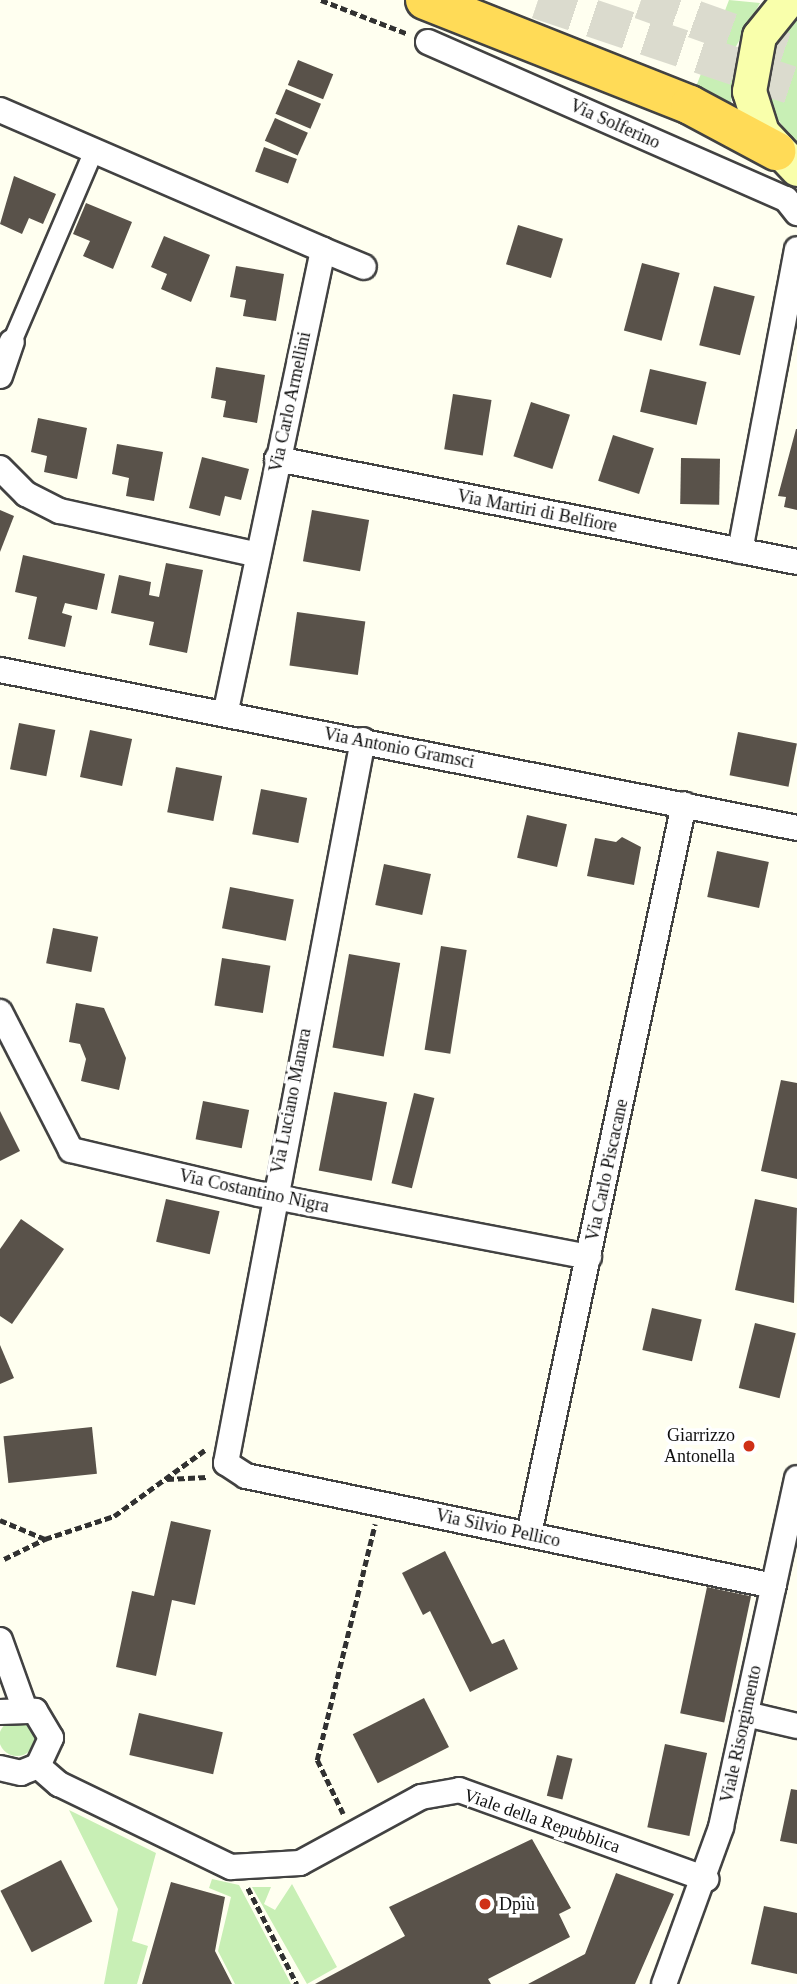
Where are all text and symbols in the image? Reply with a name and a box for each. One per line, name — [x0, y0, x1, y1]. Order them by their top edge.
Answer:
street label: Via Solferino — [567, 95, 663, 153]
street label: Via Carlo Armellini — [264, 329, 316, 475]
street label: Via Martiri di Belfiore — [455, 485, 619, 537]
street label: Via Antonio Gramsci — [321, 723, 477, 773]
street label: Via Luciano Manara — [266, 1026, 316, 1176]
street label: Via Carlo Piscacane — [581, 1097, 633, 1243]
street label: Via Costantino Nigra — [177, 1165, 331, 1217]
place label: Giarrizzo Antonella — [664, 1425, 735, 1468]
marker: Giarrizzo Antonella — [741, 1438, 757, 1454]
street label: Via Silvio Pellico — [434, 1504, 562, 1552]
street label: Viale Risorgimento — [716, 1663, 766, 1805]
street label: Viale della Repubblica — [461, 1784, 623, 1858]
place label: Dpiù — [499, 1893, 535, 1915]
marker: Dpiù — [477, 1896, 493, 1912]

